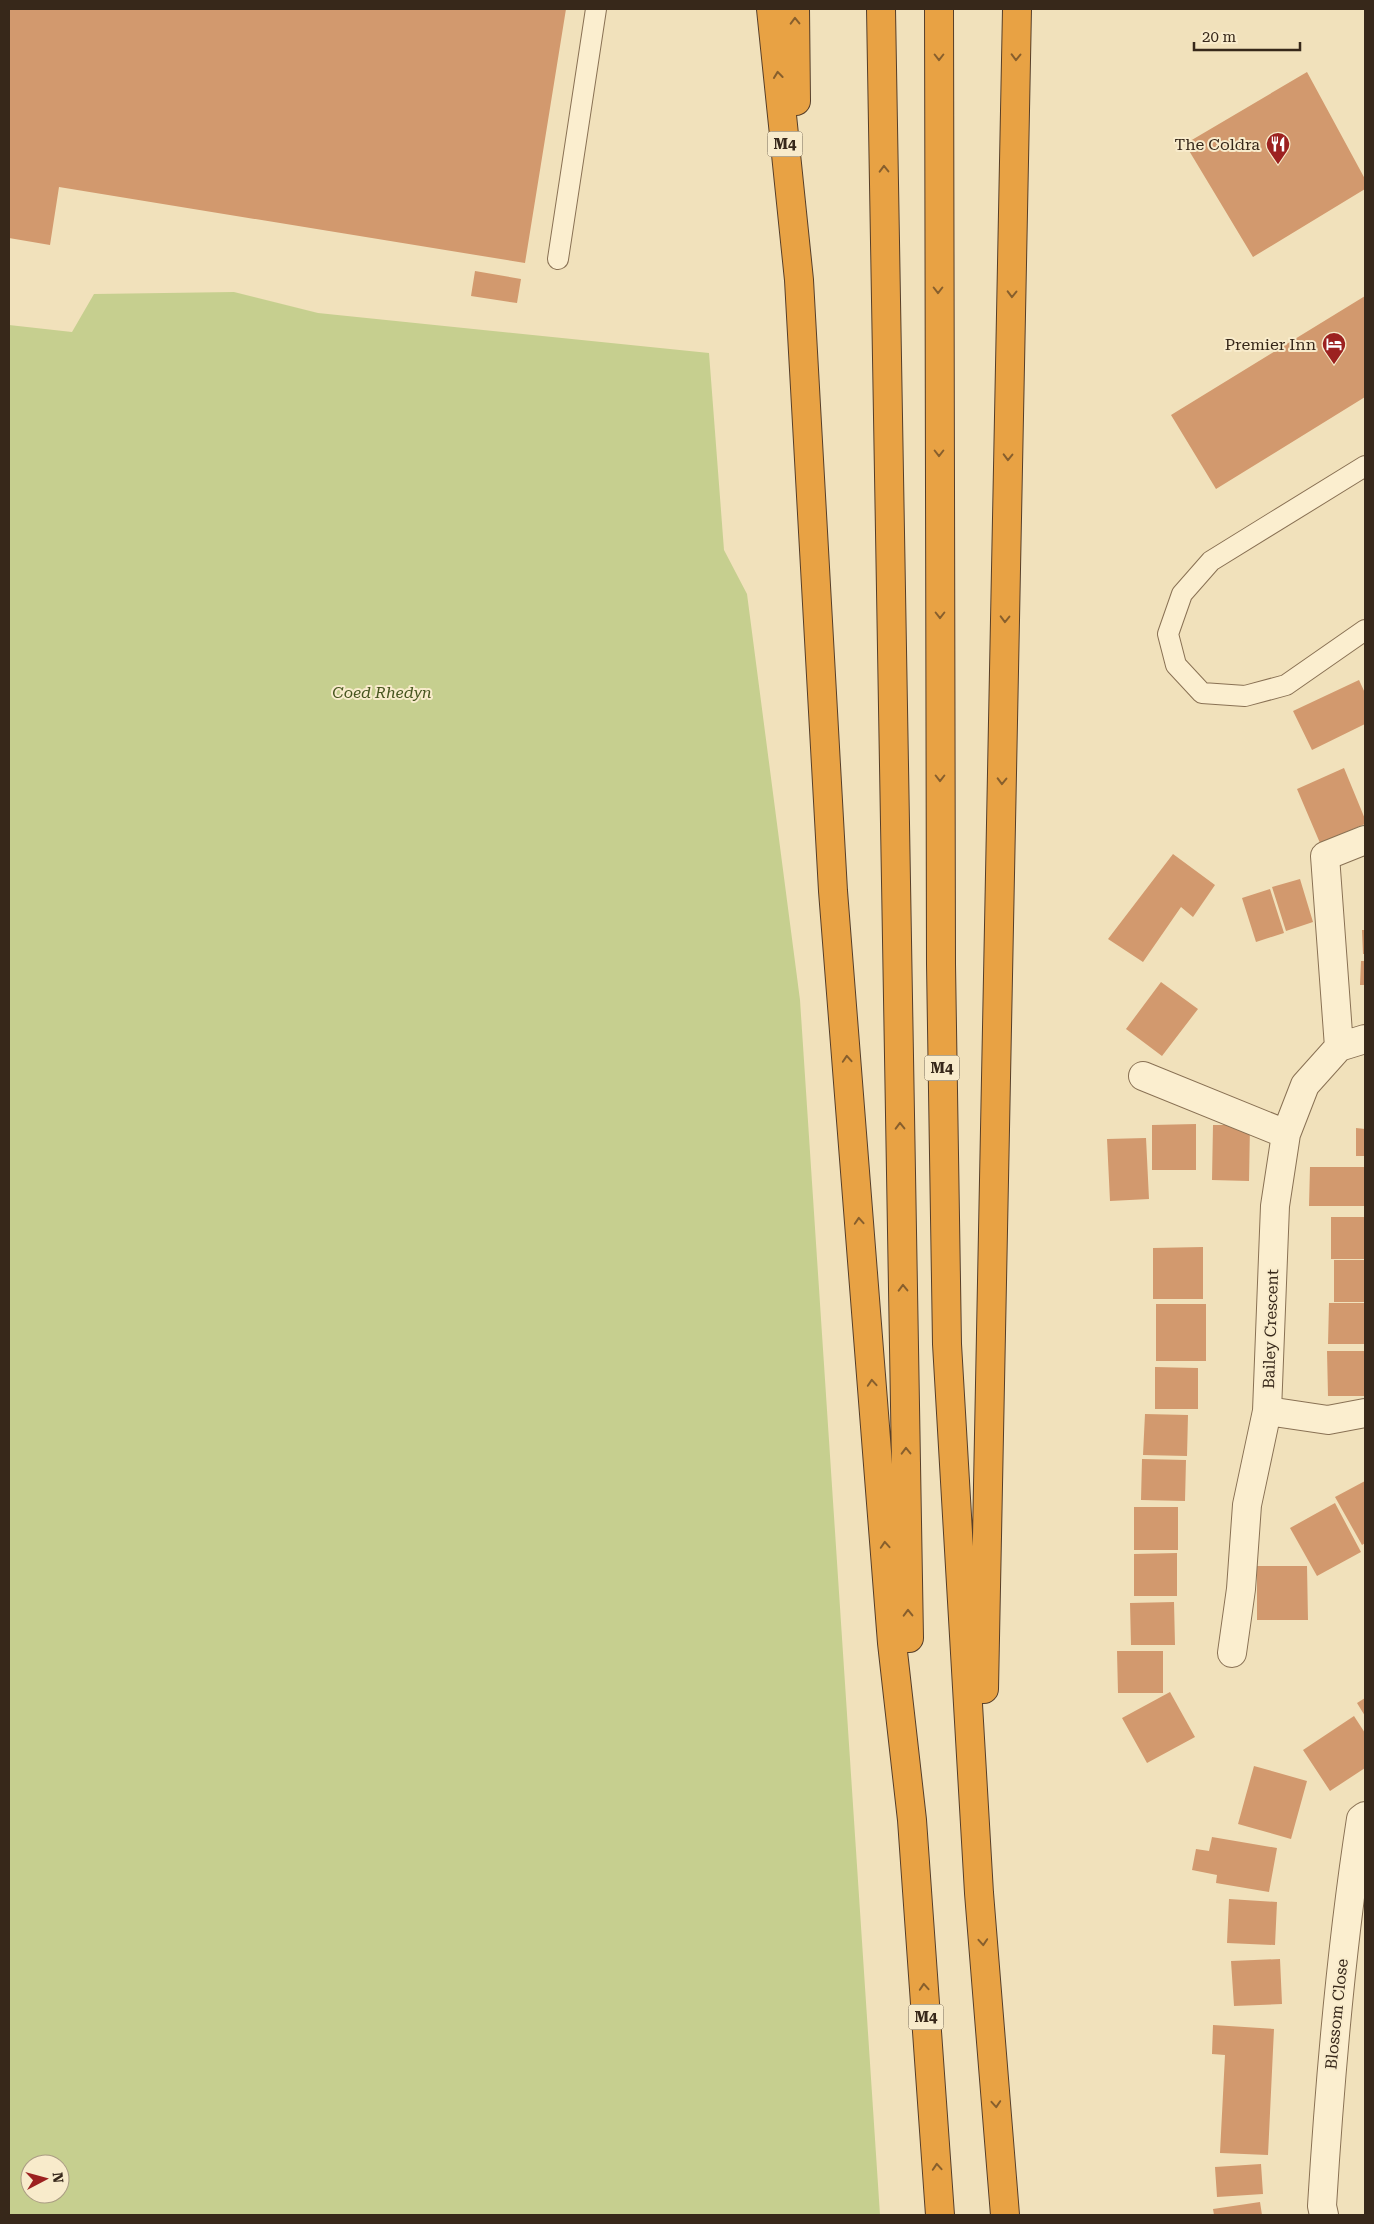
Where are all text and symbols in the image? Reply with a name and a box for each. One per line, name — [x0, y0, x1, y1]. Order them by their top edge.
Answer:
one-way arrow — [790, 17, 801, 25]
scale bar — [1194, 20, 1300, 52]
text: 20 m — [1202, 28, 1237, 46]
one-way arrow — [934, 54, 944, 62]
one-way arrow — [1011, 54, 1021, 62]
one-way arrow — [773, 71, 784, 79]
restaurant icon: The Coldra — [1265, 131, 1291, 165]
road number: M4 — [768, 132, 802, 156]
place label: The Coldra — [1174, 135, 1260, 154]
one-way arrow — [879, 165, 889, 172]
one-way arrow — [933, 287, 944, 295]
one-way arrow — [1007, 290, 1017, 298]
hotel icon: Premier Inn — [1321, 331, 1347, 365]
place label: Premier Inn — [1225, 335, 1316, 354]
one-way arrow — [934, 450, 944, 457]
one-way arrow — [1003, 453, 1014, 461]
one-way arrow — [935, 612, 945, 620]
one-way arrow — [1000, 616, 1010, 623]
park label: Coed Rhedyn — [332, 683, 432, 702]
one-way arrow — [935, 774, 945, 782]
one-way arrow — [997, 778, 1007, 786]
one-way arrow — [841, 1054, 852, 1062]
road number: M4 — [924, 1056, 960, 1080]
one-way arrow — [895, 1122, 905, 1130]
one-way arrow — [854, 1216, 865, 1224]
street label: Bailey Crescent — [1259, 1269, 1282, 1389]
one-way arrow — [898, 1284, 908, 1292]
one-way arrow — [867, 1378, 878, 1386]
one-way arrow — [900, 1447, 911, 1455]
one-way arrow — [879, 1540, 890, 1548]
one-way arrow — [903, 1609, 914, 1617]
one-way arrow — [978, 1938, 989, 1946]
street label: Blossom Close — [1321, 1957, 1352, 2071]
one-way arrow — [919, 1983, 930, 1991]
road number: M4 — [908, 2004, 944, 2030]
one-way arrow — [990, 2100, 1001, 2108]
north arrow — [20, 2154, 70, 2204]
one-way arrow — [931, 2162, 942, 2170]
text: N — [49, 2171, 66, 2184]

